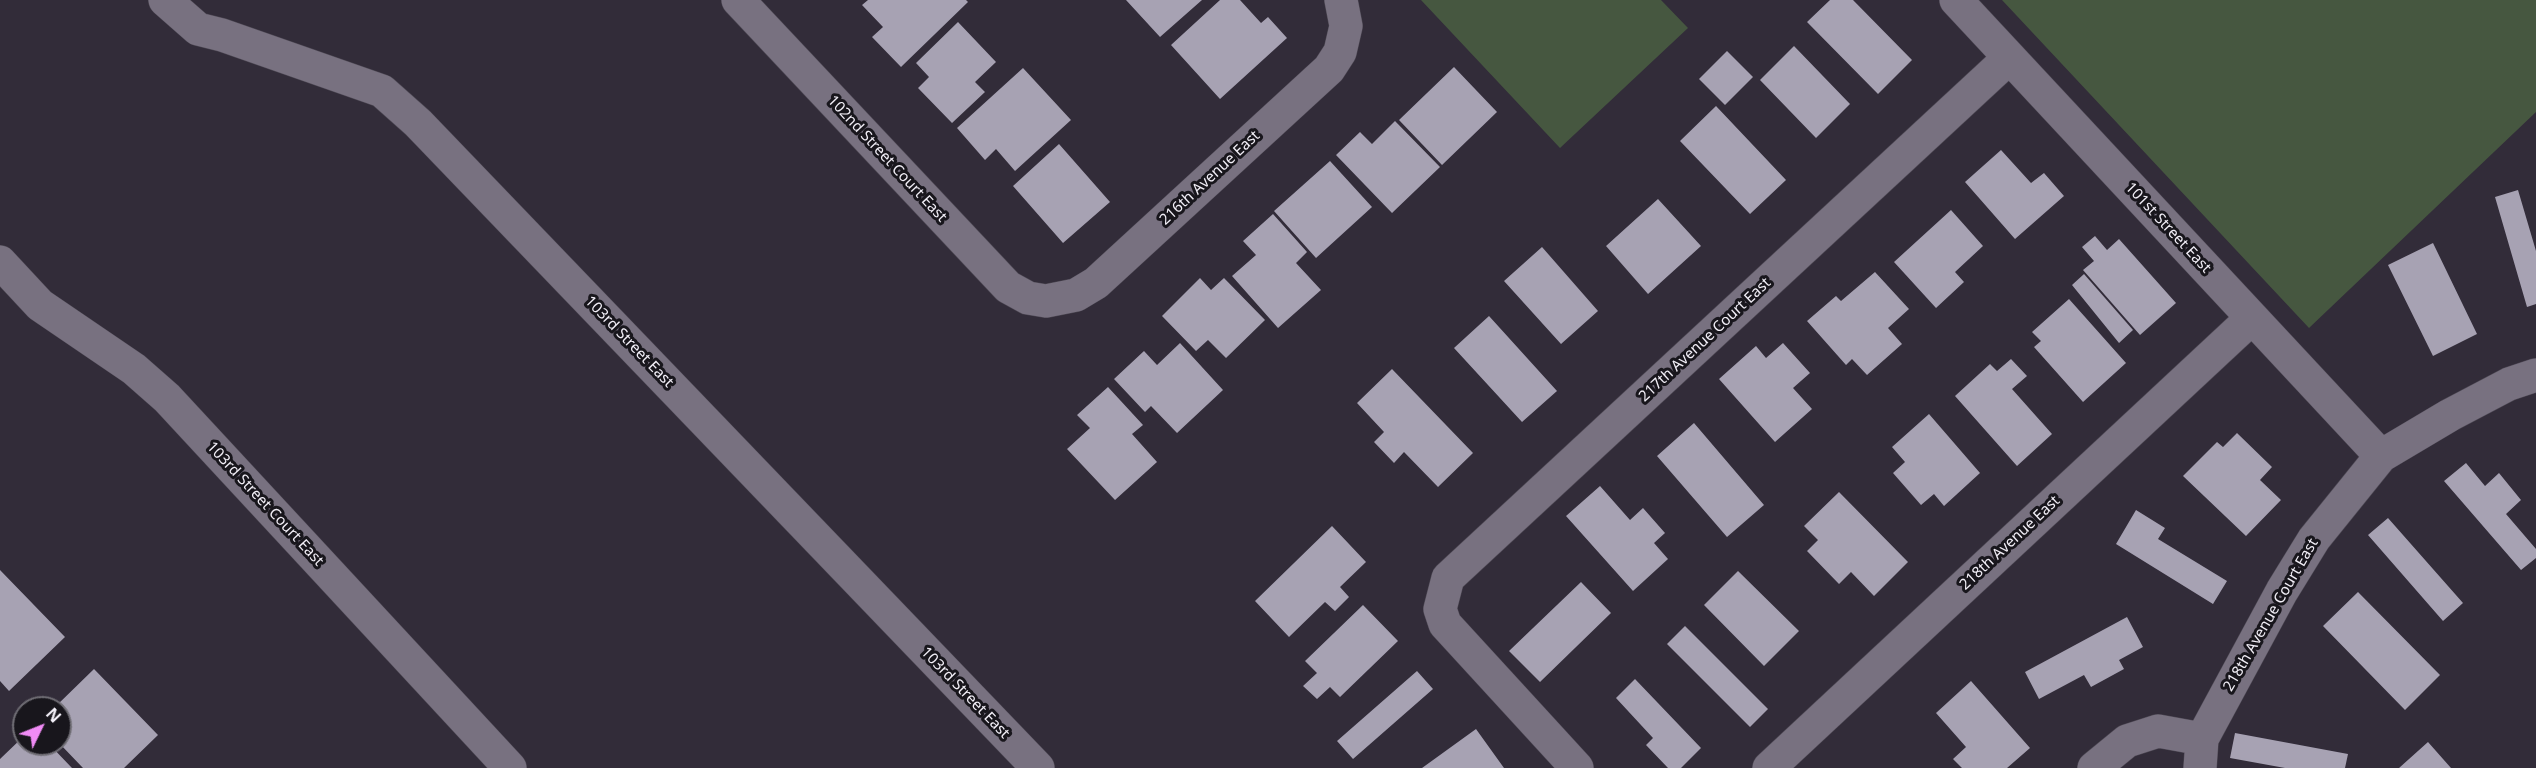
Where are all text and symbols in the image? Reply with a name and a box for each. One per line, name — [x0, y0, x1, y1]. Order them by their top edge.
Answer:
street label: 102nd Street Court East — [824, 92, 950, 226]
street label: 216th Avenue East — [1156, 127, 1264, 229]
street label: 101st Street East — [2121, 179, 2215, 277]
street label: 217th Avenue Court East — [1635, 274, 1775, 406]
street label: 103rd Street East — [581, 293, 677, 391]
street label: 103rd Street Court East — [203, 438, 327, 570]
street label: 218th Avenue East — [1956, 492, 2064, 594]
street label: 218th Avenue Court East — [2220, 535, 2322, 695]
street label: 103rd Street East — [917, 644, 1013, 742]
north arrow — [12, 696, 72, 756]
text: N — [41, 703, 66, 727]

